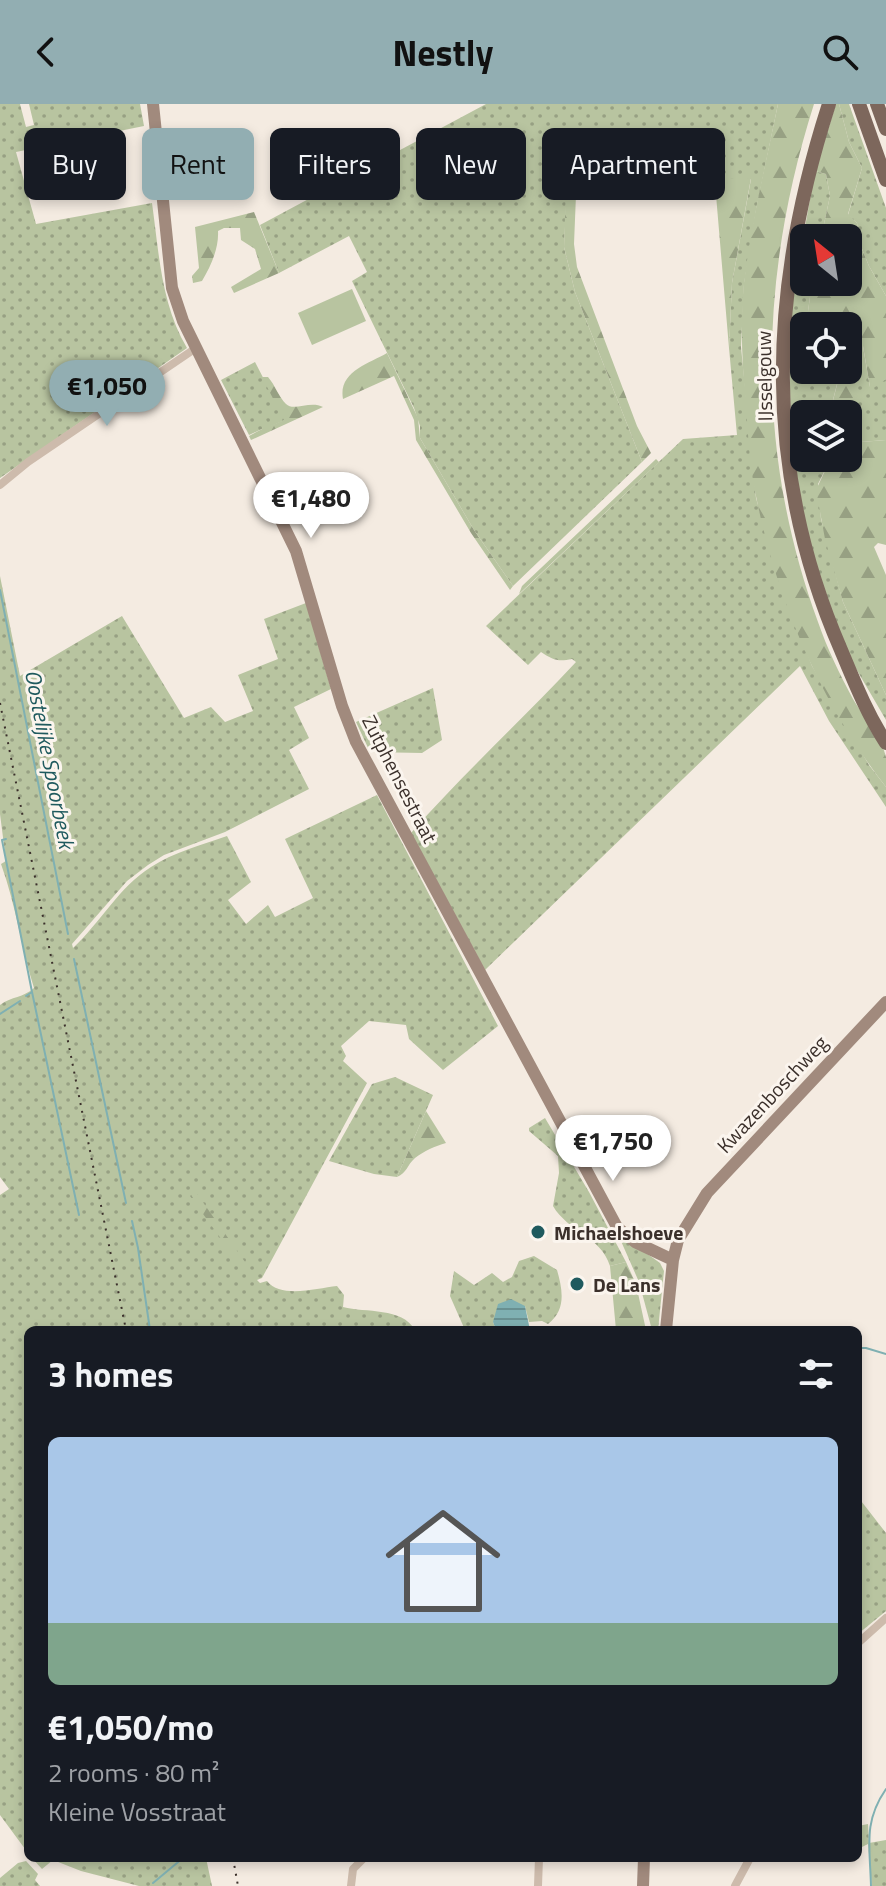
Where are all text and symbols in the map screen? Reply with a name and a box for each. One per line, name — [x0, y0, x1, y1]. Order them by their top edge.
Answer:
text: Nestly — [393, 25, 493, 80]
icon: back — [24, 30, 68, 74]
icon: search — [818, 30, 862, 74]
chip: Buy — [24, 128, 126, 200]
chip: Rent — [142, 128, 254, 200]
chip: Filters — [270, 128, 400, 200]
chip: New — [416, 128, 526, 200]
chip: Apartment — [542, 128, 725, 200]
north arrow — [790, 224, 862, 296]
map controls — [790, 224, 862, 472]
button: locate — [790, 312, 862, 384]
street label: IJsselgouw — [748, 330, 780, 422]
pin: €1,050 — [42, 360, 172, 428]
text: €1,050 — [67, 366, 147, 405]
button: layers — [790, 400, 862, 472]
pin: €1,480 — [246, 472, 376, 540]
text: €1,480 — [271, 478, 351, 517]
water label: Oostelijke Spoorbeek — [16, 667, 84, 853]
street label: Zutphensestraat — [354, 710, 446, 848]
street label: Kwazenboschweg — [709, 1028, 835, 1160]
pin: €1,750 — [548, 1115, 678, 1183]
text: €1,750 — [573, 1121, 653, 1160]
place label: Michaelshoeve — [554, 1217, 683, 1248]
marker: Michaelshoeve — [529, 1223, 547, 1241]
place label: De Lans — [593, 1269, 661, 1300]
marker: De Lans — [568, 1275, 586, 1293]
text: 3 homes — [48, 1348, 173, 1400]
icon: filters — [794, 1352, 838, 1396]
icon: home — [371, 1489, 515, 1633]
text: €1,050/mo — [48, 1701, 214, 1753]
text: 2 rooms · 80 m² — [48, 1753, 219, 1792]
text: Kleine Vosstraat — [48, 1792, 226, 1831]

